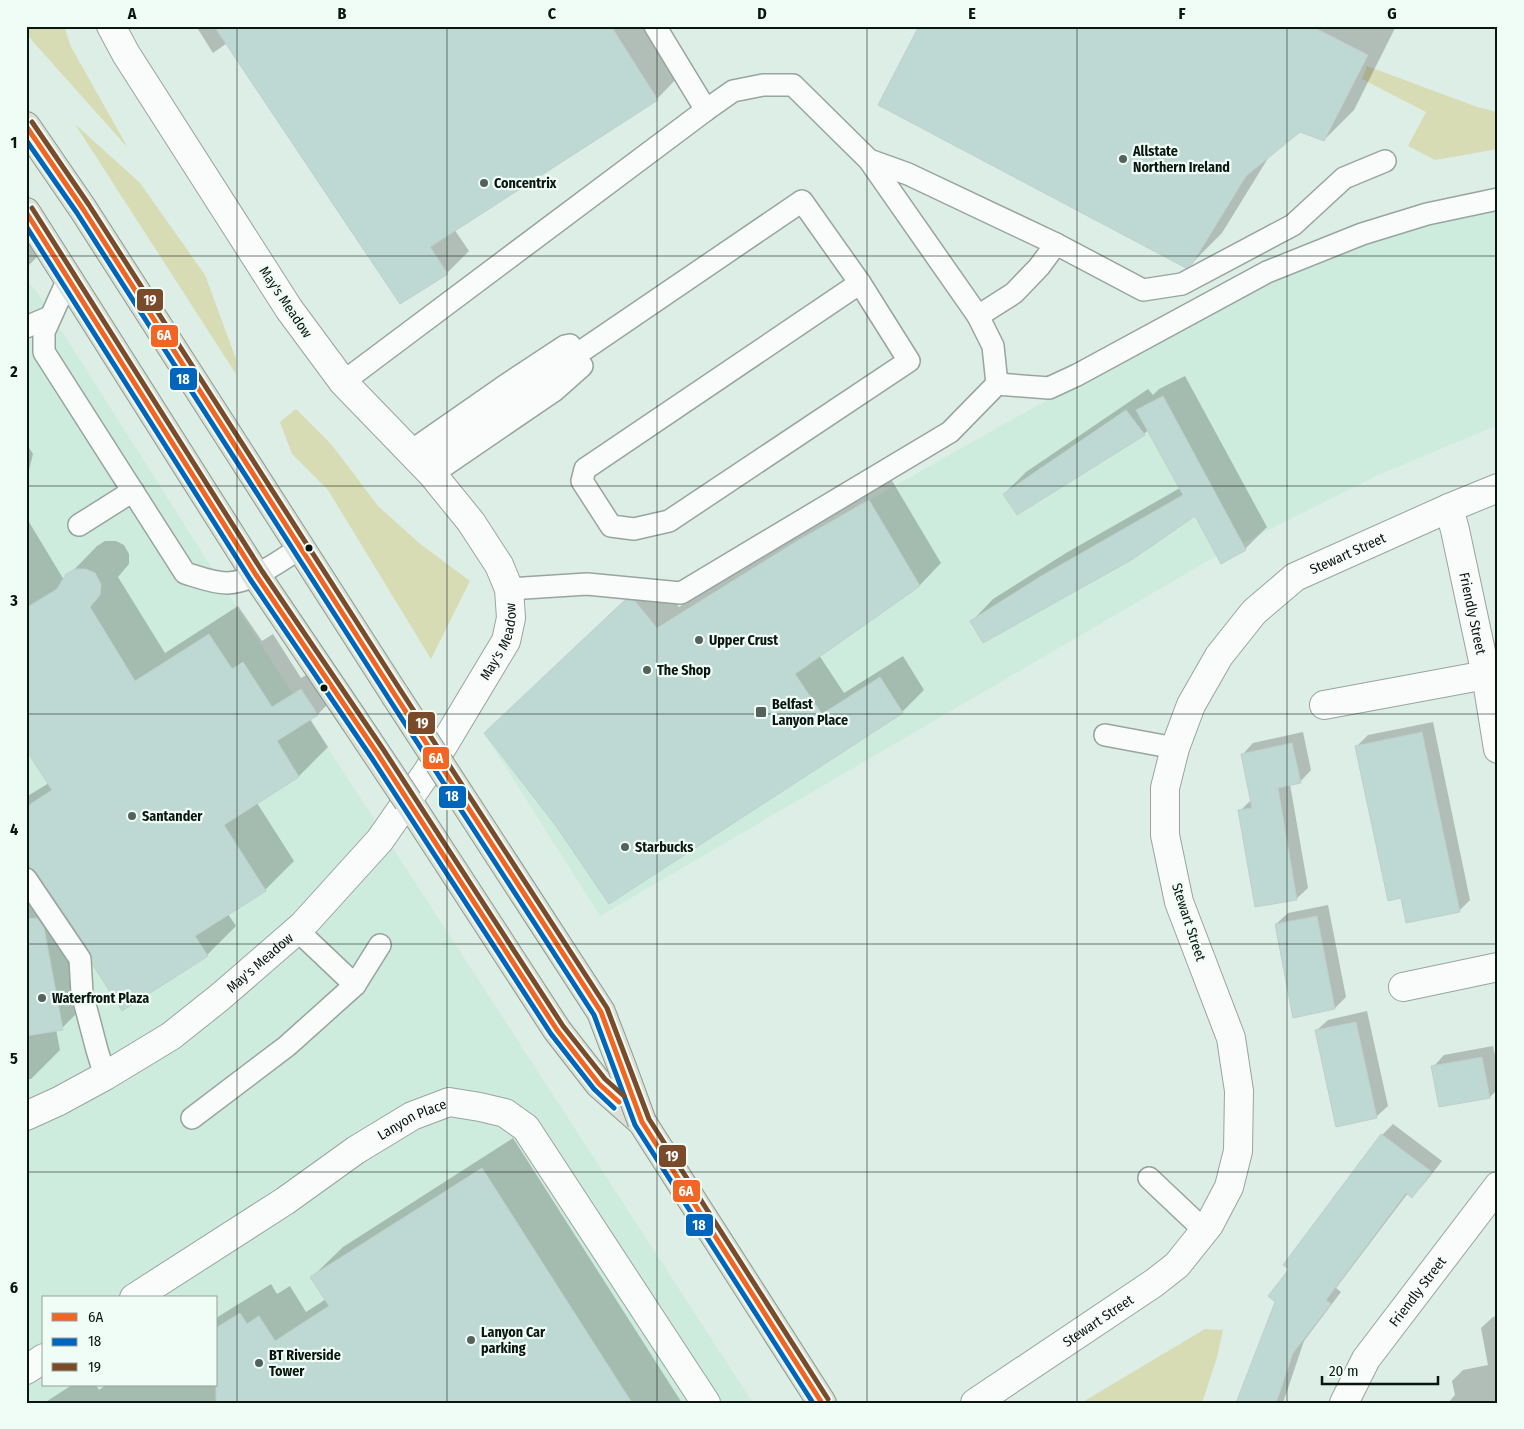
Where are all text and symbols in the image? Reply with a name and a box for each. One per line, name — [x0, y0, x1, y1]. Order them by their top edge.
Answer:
text: A — [127, 4, 137, 23]
text: B — [338, 4, 347, 23]
text: C — [548, 4, 557, 23]
text: D — [757, 4, 767, 23]
text: E — [968, 4, 976, 23]
text: F — [1178, 4, 1186, 23]
text: G — [1387, 4, 1397, 23]
text: 1 — [11, 133, 17, 152]
place label: Allstate Northern Ireland — [1132, 143, 1230, 176]
marker: Allstate Northern Ireland — [1117, 153, 1129, 165]
place label: Concentrix — [494, 175, 557, 192]
marker: Concentrix — [478, 177, 490, 189]
street label: May's Meadow — [255, 263, 316, 341]
line badge: 19 — [136, 288, 164, 312]
text: 19 — [143, 292, 157, 309]
line badge: 6A — [150, 324, 179, 348]
text: 6A — [157, 327, 172, 344]
text: 2 — [9, 362, 18, 381]
line badge: 18 — [169, 367, 198, 391]
text: 18 — [176, 371, 190, 388]
street label: Stewart Street — [1307, 529, 1389, 578]
unlabelled marker — [304, 543, 314, 553]
street label: Friendly Street — [1455, 571, 1489, 656]
text: 3 — [9, 591, 18, 610]
street label: May's Meadow — [477, 602, 520, 683]
place label: Upper Crust — [709, 632, 779, 649]
marker: Upper Crust — [693, 634, 705, 646]
place label: The Shop — [657, 662, 711, 679]
marker: The Shop — [641, 664, 653, 676]
unlabelled marker — [319, 683, 329, 693]
place label: Belfast Lanyon Place — [772, 696, 848, 729]
marker: Belfast Lanyon Place — [754, 705, 768, 719]
line badge: 19 — [407, 711, 436, 735]
text: 19 — [415, 715, 429, 732]
line badge: 6A — [422, 746, 450, 770]
text: 6A — [429, 750, 444, 767]
line badge: 18 — [438, 785, 467, 809]
text: 18 — [445, 788, 459, 805]
place label: Santander — [142, 808, 203, 825]
marker: Santander — [126, 810, 138, 822]
text: 4 — [10, 820, 18, 839]
place label: Starbucks — [635, 839, 693, 856]
marker: Starbucks — [619, 841, 631, 853]
street label: Stewart Street — [1168, 881, 1209, 964]
street label: May's Meadow — [223, 929, 297, 996]
place label: Waterfront Plaza — [52, 990, 149, 1007]
marker: Waterfront Plaza — [36, 992, 48, 1004]
text: 5 — [10, 1049, 18, 1068]
street label: Lanyon Place — [375, 1096, 449, 1144]
line badge: 19 — [658, 1144, 687, 1168]
text: 19 — [665, 1148, 679, 1165]
line badge: 6A — [672, 1179, 701, 1203]
text: 6A — [679, 1183, 694, 1200]
line badge: 18 — [685, 1213, 714, 1237]
text: 18 — [692, 1217, 706, 1234]
street label: Friendly Street — [1386, 1253, 1450, 1330]
text: 6 — [10, 1278, 18, 1297]
street label: Stewart Street — [1060, 1291, 1137, 1351]
legend — [42, 1296, 218, 1386]
text: 6A — [88, 1308, 103, 1326]
place label: Lanyon Car parking — [481, 1324, 546, 1357]
text: 18 — [88, 1332, 101, 1350]
marker: Lanyon Car parking — [465, 1334, 477, 1346]
place label: BT Riverside Tower — [269, 1347, 341, 1380]
scale bar — [1322, 1354, 1438, 1386]
marker: BT Riverside Tower — [253, 1357, 265, 1369]
text: 19 — [88, 1358, 101, 1376]
text: 20 m — [1329, 1362, 1359, 1380]

